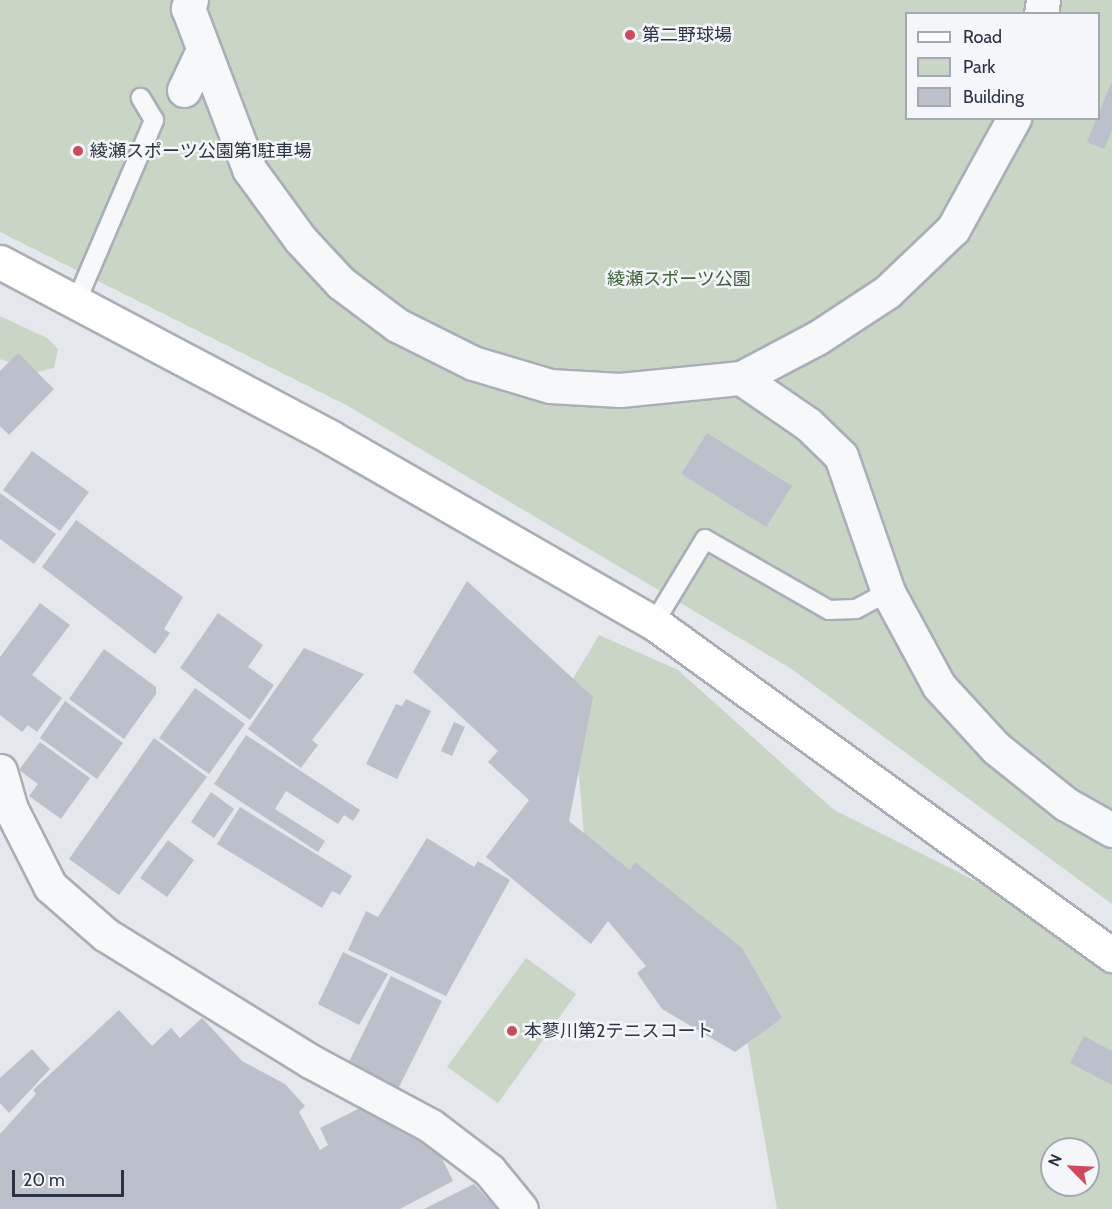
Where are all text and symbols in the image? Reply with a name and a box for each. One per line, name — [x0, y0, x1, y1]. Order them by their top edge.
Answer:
legend — [905, 12, 1100, 120]
place label: 第二野球場 — [642, 24, 732, 46]
text: Road — [963, 26, 1002, 48]
marker: 第二野球場 — [623, 28, 637, 42]
text: Park — [963, 56, 995, 78]
text: Building — [963, 86, 1024, 108]
place label: 綾瀬スポーツ公園第1駐車場 — [90, 140, 312, 162]
marker: 綾瀬スポーツ公園第1駐車場 — [71, 144, 85, 158]
park label: 綾瀬スポーツ公園 — [607, 268, 751, 290]
place label: 本蓼川第2テニスコート — [524, 1020, 713, 1042]
marker: 本蓼川第2テニスコート — [505, 1024, 519, 1038]
north arrow — [1040, 1137, 1100, 1197]
text: N — [1044, 1151, 1066, 1169]
scale bar — [15, 1158, 128, 1196]
text: 20 m — [23, 1169, 65, 1191]

